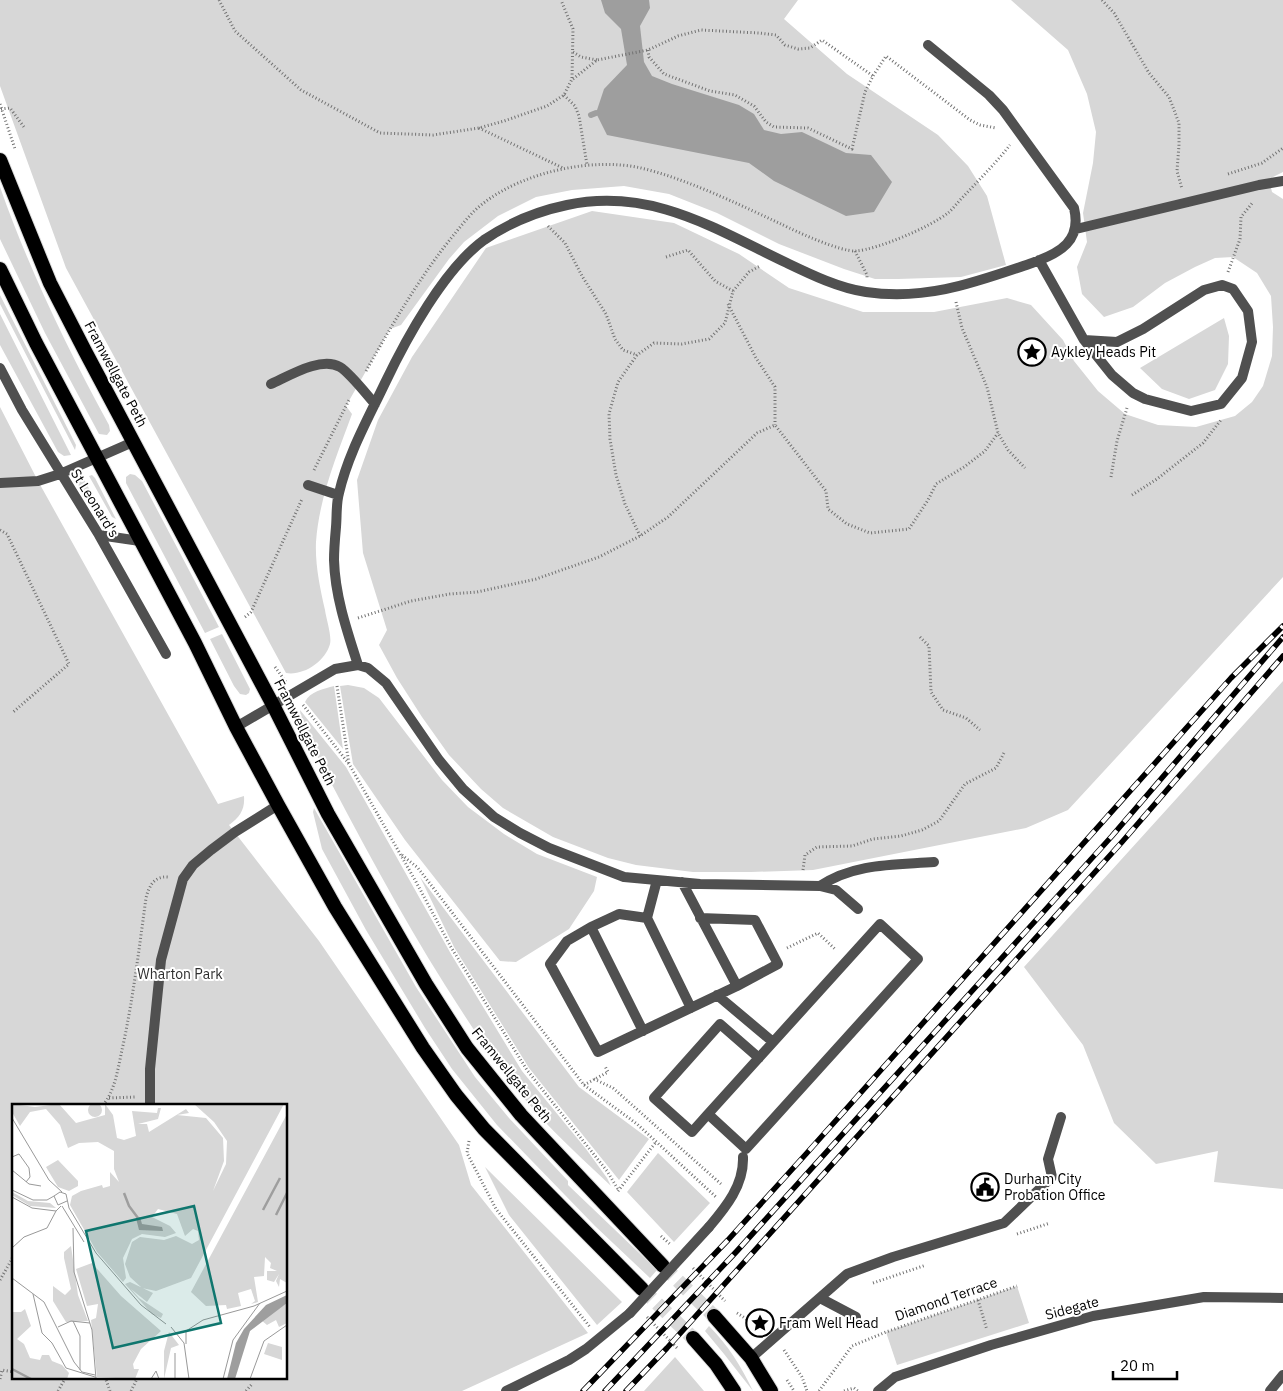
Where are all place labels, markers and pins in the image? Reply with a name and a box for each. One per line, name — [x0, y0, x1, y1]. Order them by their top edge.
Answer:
place icon: Aykley Heads Pit — [1017, 337, 1047, 367]
place label: Aykley Heads Pit — [1051, 343, 1156, 361]
place label: Durham City Probation Office — [1004, 1170, 1106, 1204]
public building icon: Durham City Probation Office — [970, 1172, 1000, 1202]
place icon: Fram Well Head — [745, 1308, 775, 1338]
place label: Fram Well Head — [779, 1314, 879, 1332]

